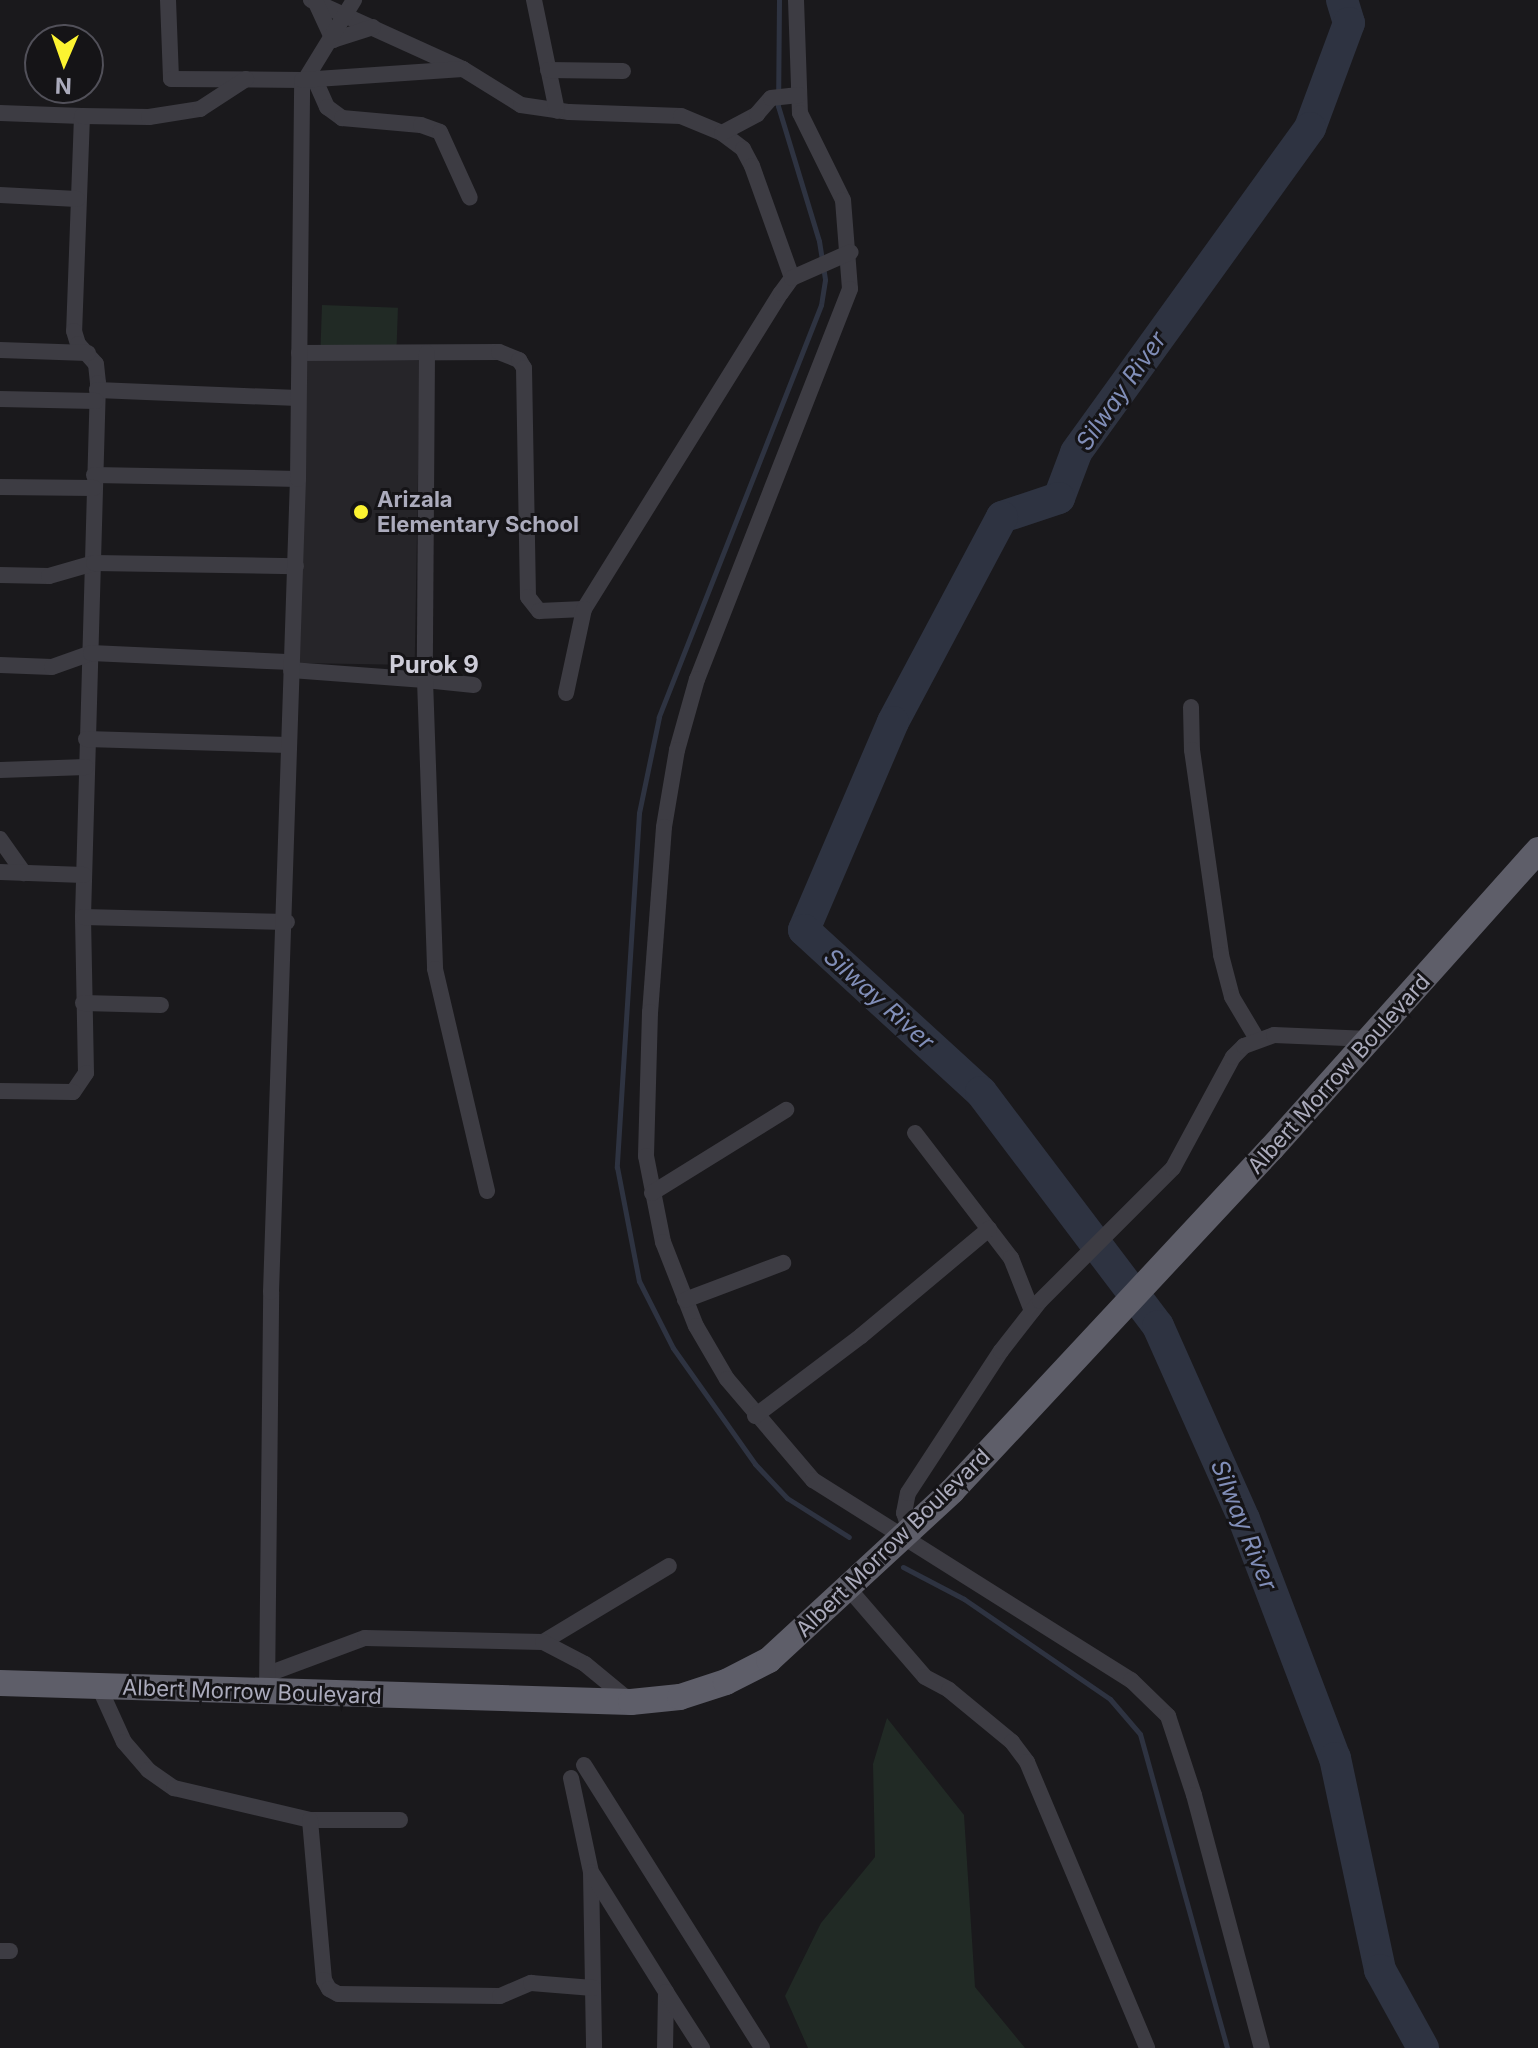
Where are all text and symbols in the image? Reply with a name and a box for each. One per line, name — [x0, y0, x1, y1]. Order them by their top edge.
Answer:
north arrow — [24, 24, 104, 104]
text: N — [54, 73, 72, 99]
water label: Silway River — [1070, 326, 1172, 456]
place label: Arizala Elementary School — [377, 486, 579, 538]
marker: Arizala Elementary School — [352, 503, 370, 521]
district label: Purok 9 — [389, 651, 479, 679]
water label: Silway River — [818, 942, 940, 1056]
street label: Albert Morrow Boulevard — [1242, 969, 1436, 1179]
street label: Albert Morrow Boulevard — [790, 1443, 996, 1643]
water label: Silway River — [1205, 1456, 1283, 1594]
street label: Albert Morrow Boulevard — [122, 1674, 382, 1710]

